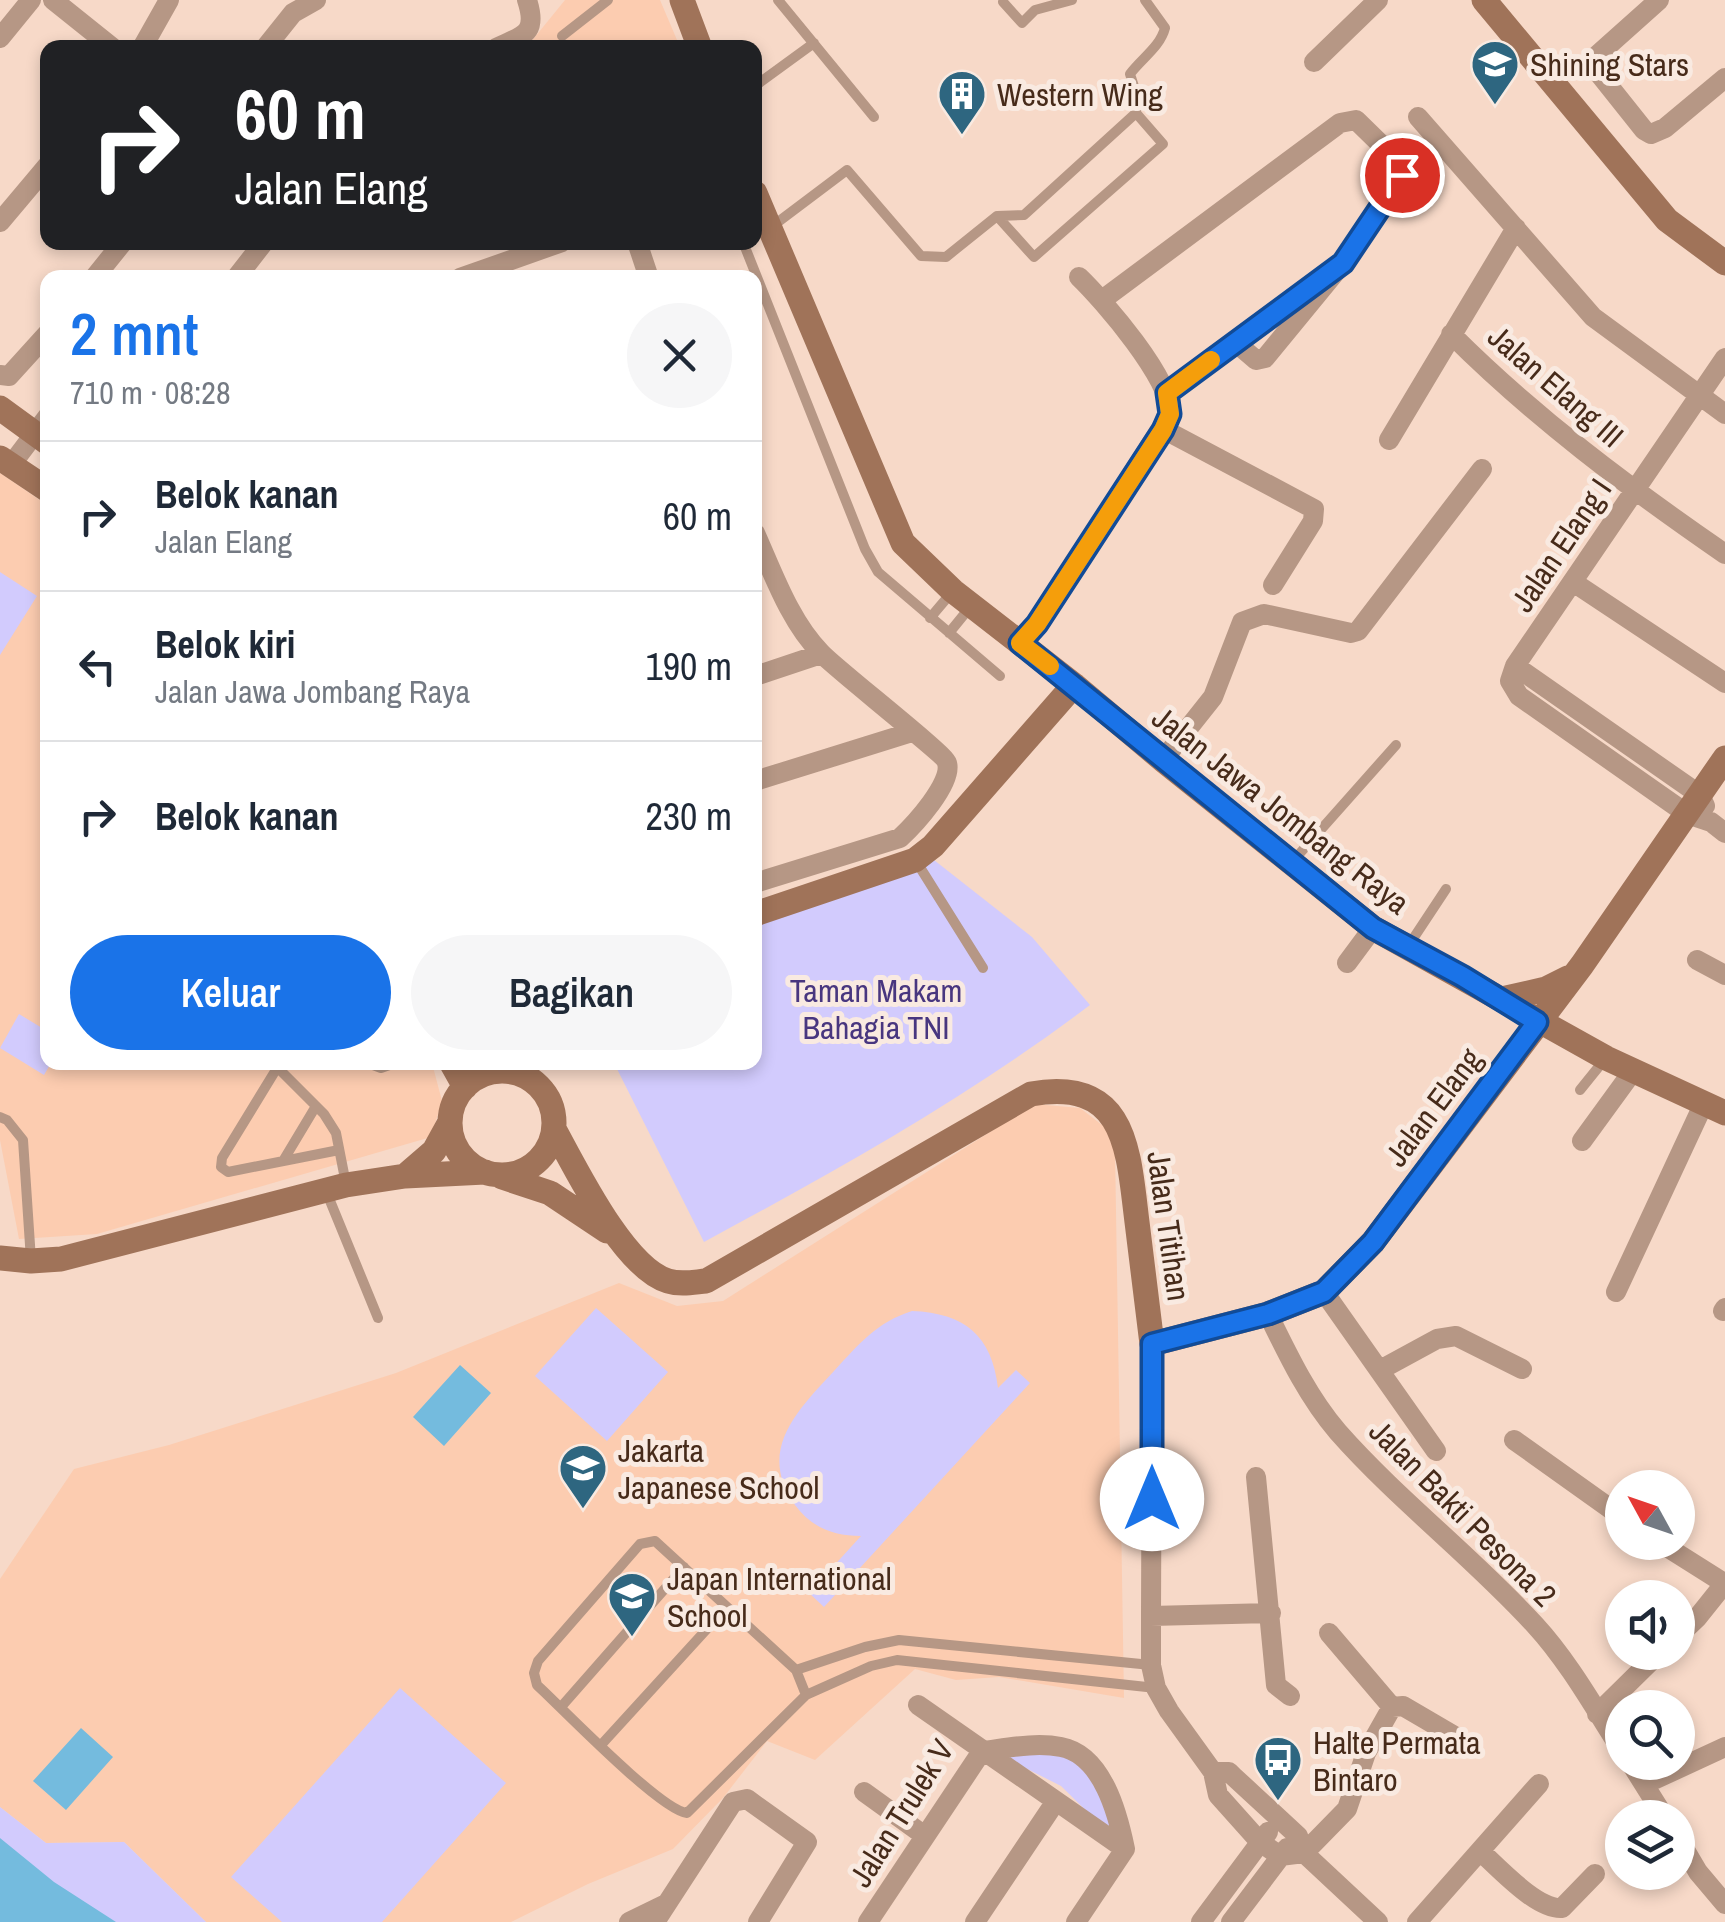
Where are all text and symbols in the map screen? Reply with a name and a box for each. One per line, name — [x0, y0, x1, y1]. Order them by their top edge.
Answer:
school or university icon: Shining Stars — [1469, 38, 1521, 106]
place label: Shining Stars — [1530, 43, 1689, 86]
text: 60 m — [235, 67, 366, 161]
building icon: Western Wing — [936, 68, 988, 136]
place label: Western Wing — [997, 73, 1163, 116]
icon: right — [70, 80, 200, 210]
pin — [1360, 133, 1445, 218]
icon: arrive — [1375, 148, 1430, 203]
text: Jalan Elang — [235, 157, 428, 218]
text: 2 mnt — [70, 293, 198, 374]
button: close — [627, 303, 732, 408]
street label: Jalan Elang III — [1479, 315, 1633, 457]
text: 710 m · 08:28 — [70, 371, 230, 414]
text: Belok kanan — [155, 469, 339, 520]
street label: Jalan Elang I — [1501, 470, 1621, 620]
icon: right — [70, 489, 125, 544]
text: 60 m — [663, 491, 732, 542]
text: Jalan Elang — [155, 520, 292, 563]
text: Belok kiri — [155, 619, 295, 670]
icon: left — [70, 639, 125, 694]
text: 190 m — [645, 641, 732, 692]
text: Jalan Jawa Jombang Raya — [155, 670, 470, 713]
street label: Jalan Jawa Jombang Raya — [1144, 696, 1419, 924]
icon: right — [70, 789, 125, 844]
text: Belok kanan — [155, 791, 339, 842]
text: 230 m — [645, 791, 732, 842]
button: Keluar — [70, 935, 391, 1050]
button: Bagikan — [411, 935, 732, 1050]
park label: Taman Makam Bahagia TNI — [790, 969, 962, 1049]
street label: Jalan Elang — [1375, 1039, 1492, 1175]
street label: Jalan Titihan — [1137, 1148, 1201, 1304]
street label: Jalan Bakti Pesona 2 — [1360, 1410, 1566, 1616]
place label: Jakarta Japanese School — [618, 1429, 819, 1509]
school or university icon: Jakarta Japanese School — [557, 1442, 609, 1510]
position arrow — [1100, 1447, 1204, 1551]
north arrow — [1605, 1470, 1695, 1560]
map controls — [1605, 1470, 1695, 1890]
place label: Japan International School — [667, 1557, 892, 1637]
school or university icon: Japan International School — [606, 1570, 658, 1638]
button: sound — [1605, 1580, 1695, 1670]
button: search — [1605, 1690, 1695, 1780]
place label: Halte Permata Bintaro — [1313, 1721, 1481, 1801]
street label: Jalan Trulek V — [839, 1731, 964, 1895]
bus stop icon: Halte Permata Bintaro — [1252, 1734, 1304, 1802]
button: layers — [1605, 1800, 1695, 1890]

